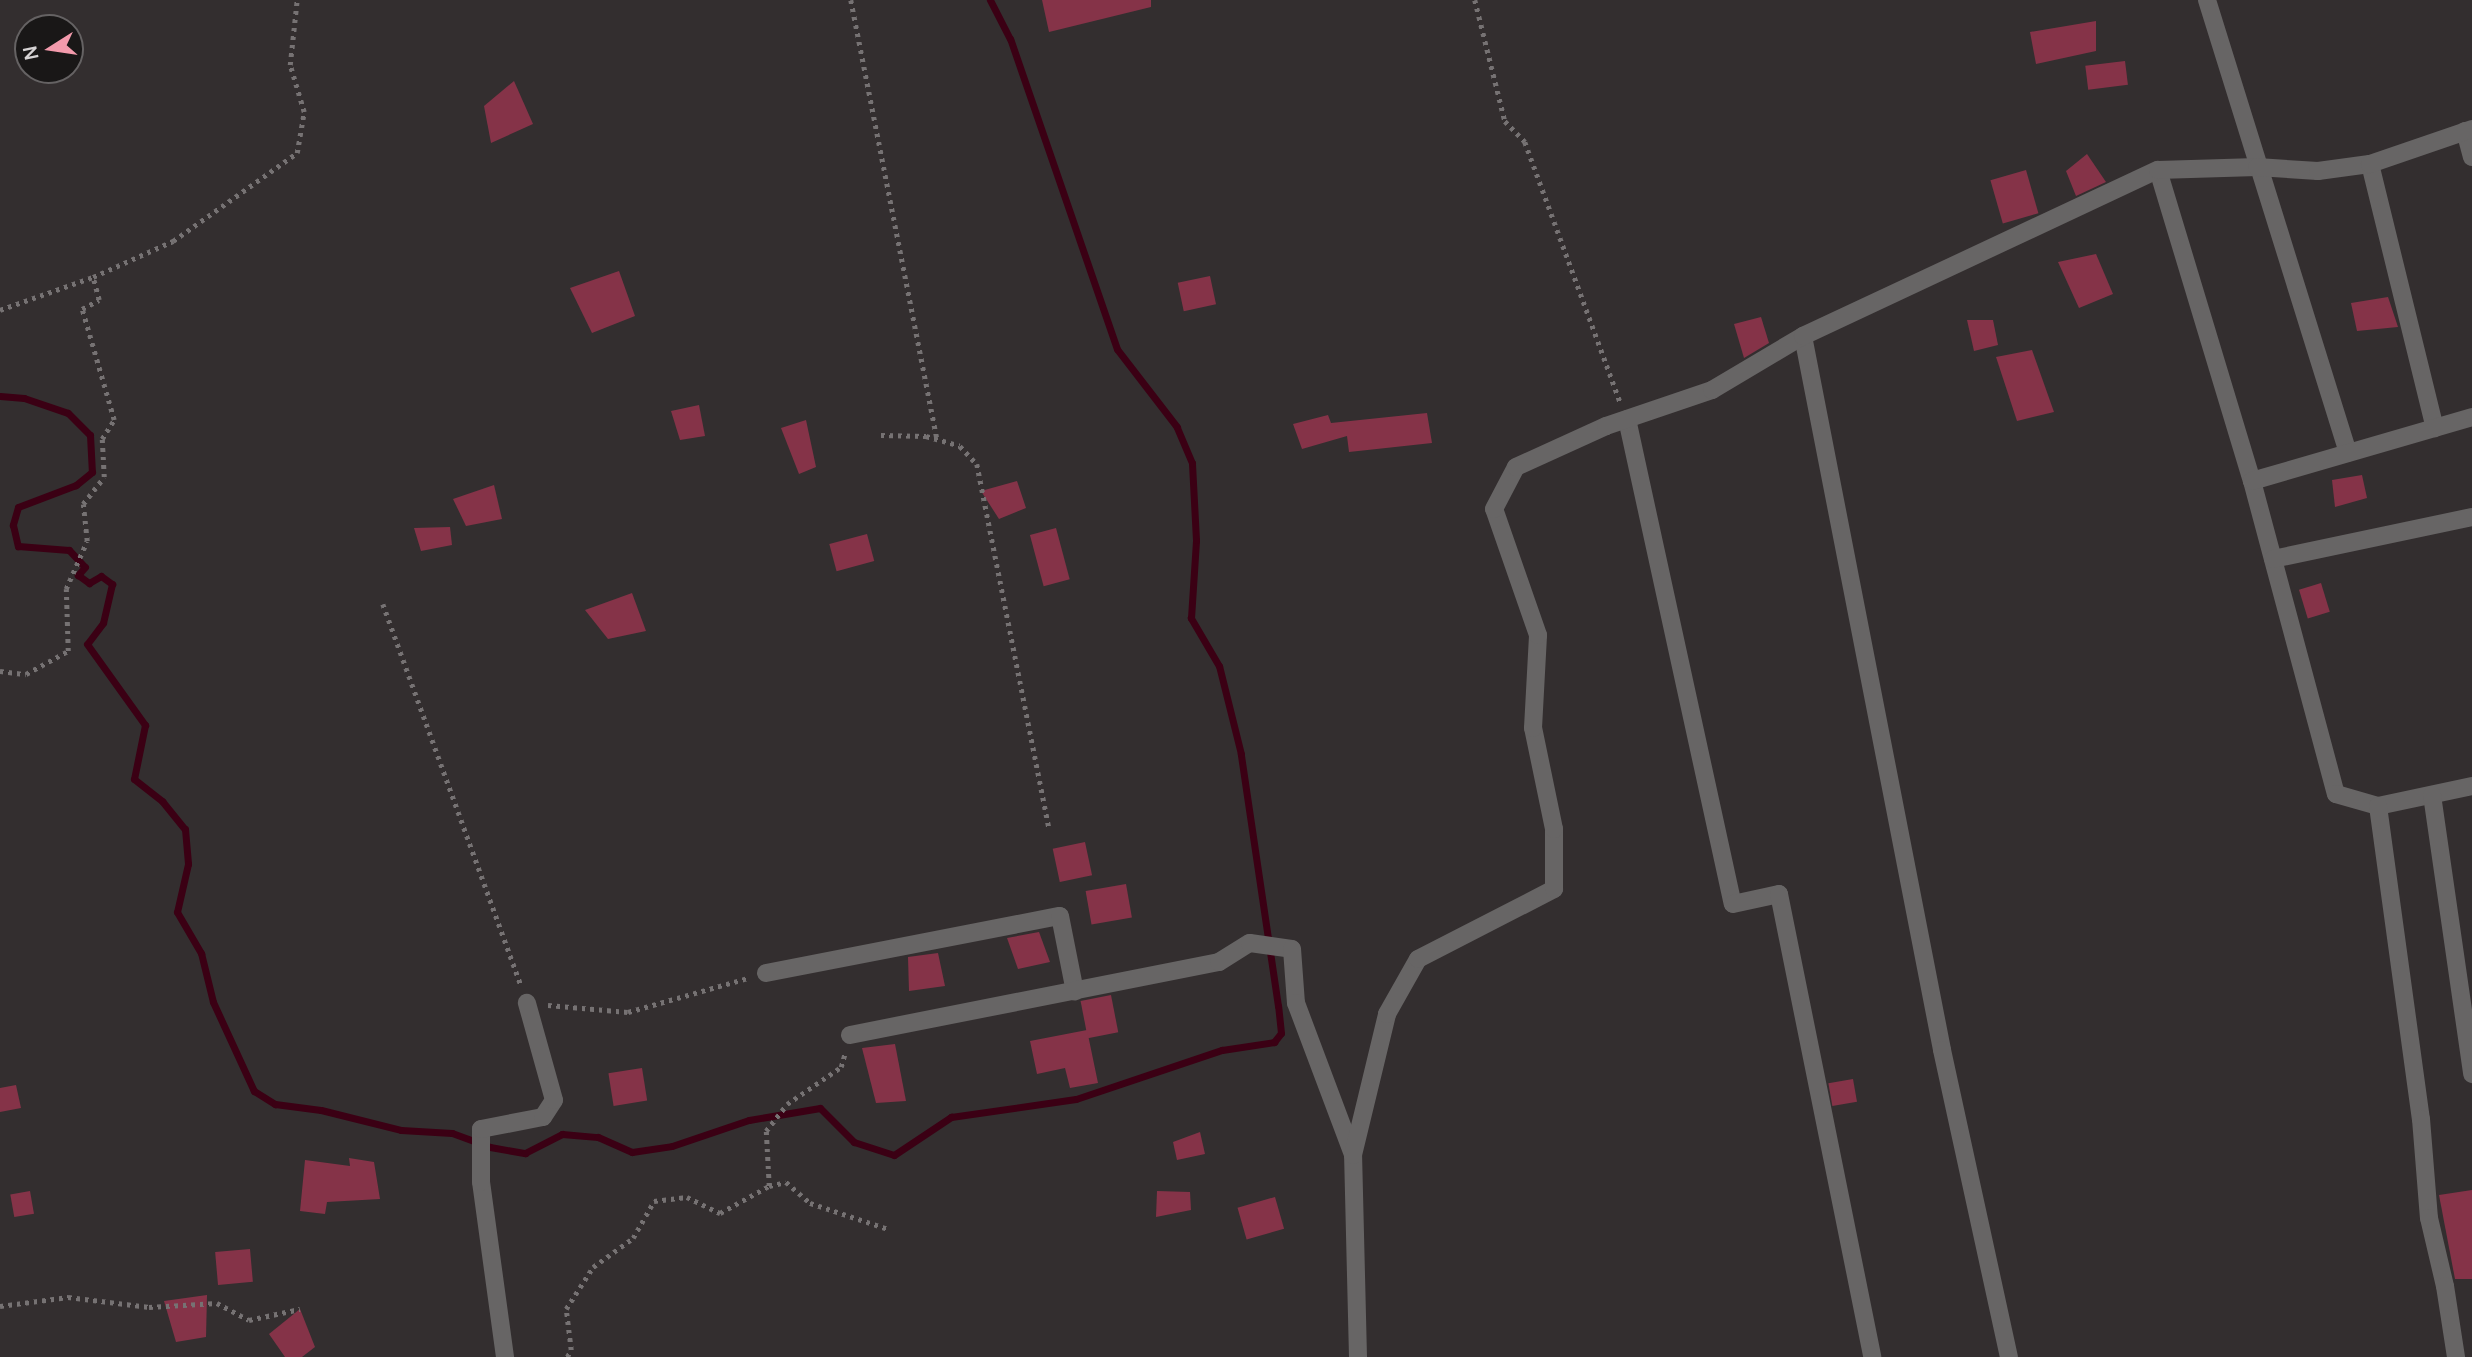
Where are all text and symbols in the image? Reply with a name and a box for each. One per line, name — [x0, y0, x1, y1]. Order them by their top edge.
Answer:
north arrow — [14, 14, 84, 84]
text: N — [16, 44, 45, 62]

